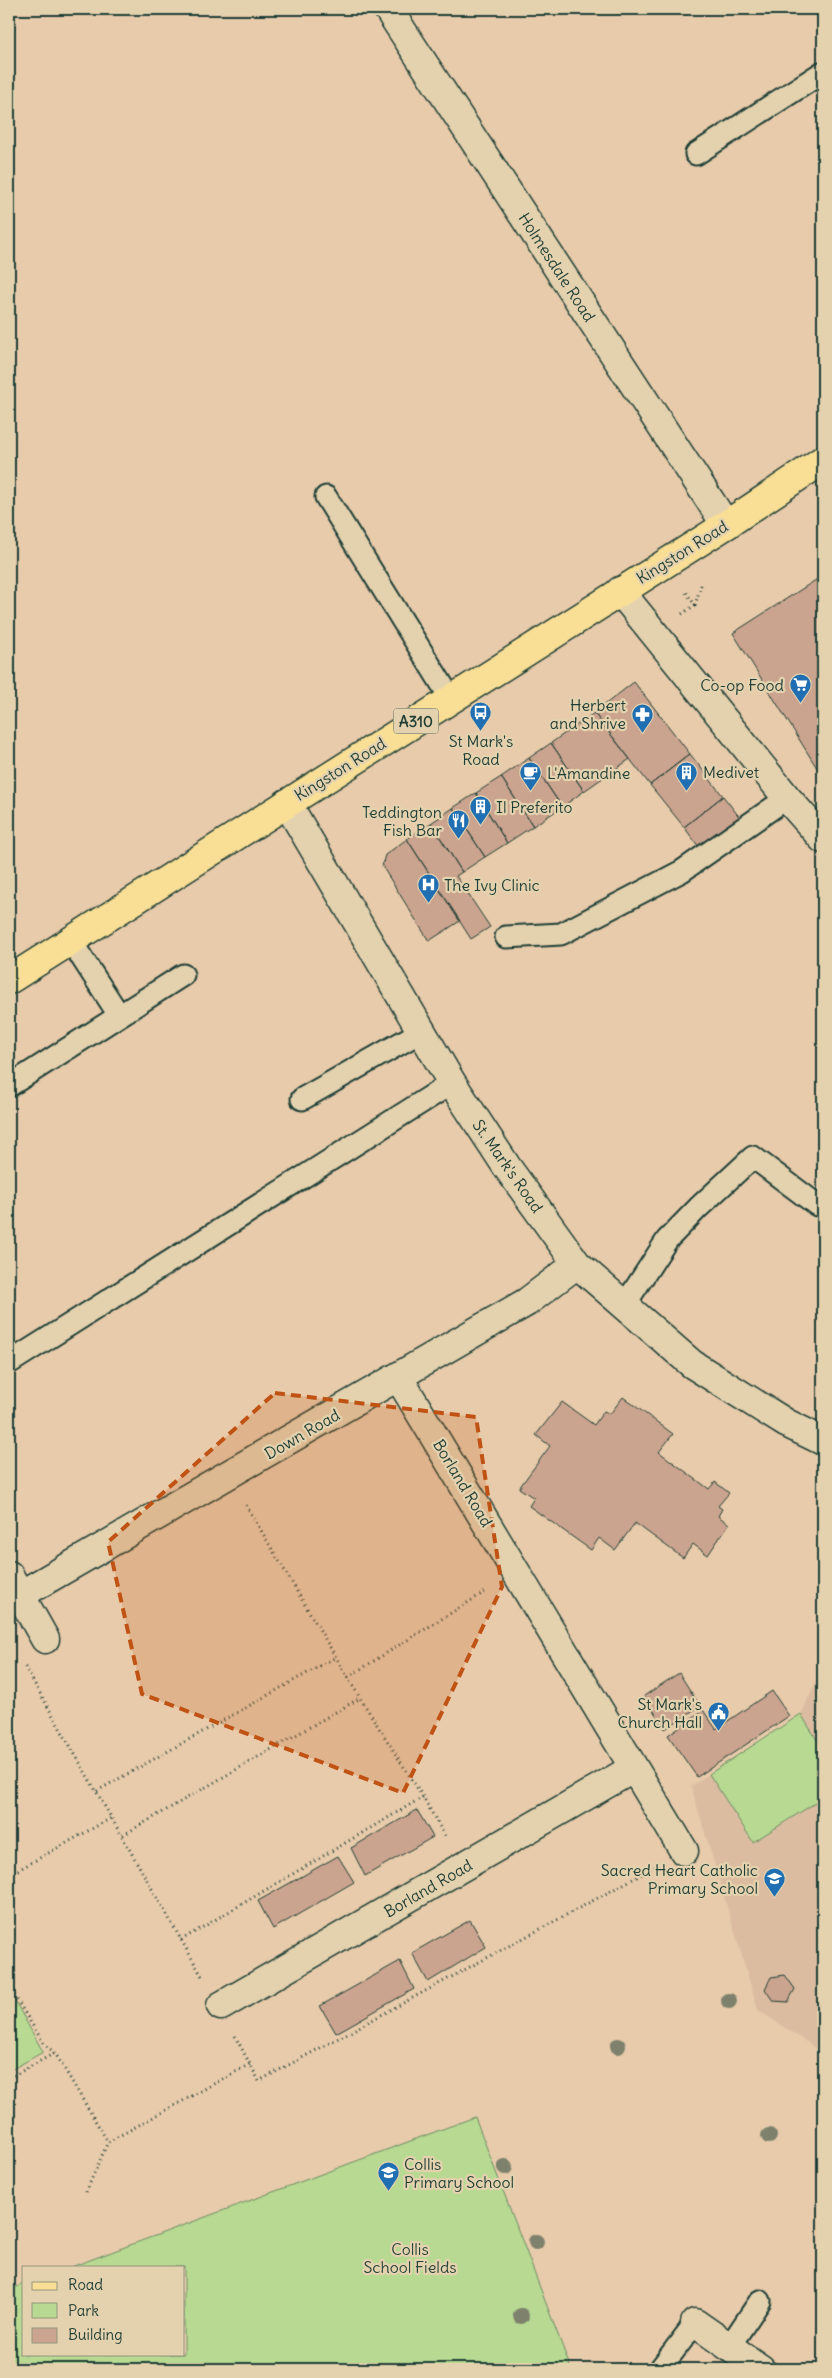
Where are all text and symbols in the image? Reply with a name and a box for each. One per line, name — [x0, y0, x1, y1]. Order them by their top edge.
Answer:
street label: Holmesdale Road — [514, 209, 600, 325]
street label: Kingston Road — [633, 516, 731, 588]
supermarket icon: Co-op Food — [788, 673, 812, 704]
place label: Co-op Food — [700, 675, 784, 695]
place label: Herbert and Shrive — [550, 695, 627, 733]
bus stop icon: St Mark's Road — [469, 700, 493, 731]
pharmacy icon: Herbert and Shrive — [630, 702, 654, 733]
road number: A310 — [394, 708, 438, 734]
place label: St Mark's Road — [449, 731, 513, 769]
street label: Kingston Road — [291, 733, 389, 805]
building icon: Medivet — [675, 760, 699, 791]
cafe icon: L'Amandine — [519, 761, 543, 792]
place label: Medivet — [703, 762, 760, 782]
place label: L'Amandine — [547, 763, 630, 783]
building icon: Il Preferito — [468, 795, 492, 826]
place label: Il Preferito — [496, 797, 573, 817]
place label: Teddington Fish Bar — [362, 802, 442, 840]
restaurant icon: Teddington Fish Bar — [446, 809, 470, 840]
hospital icon: The Ivy Clinic — [416, 873, 440, 904]
place label: The Ivy Clinic — [444, 875, 540, 895]
street label: St. Mark's Road — [468, 1116, 548, 1216]
street label: Down Road — [261, 1404, 343, 1464]
street label: Borland Road — [429, 1436, 497, 1530]
place label: St Mark's Church Hall — [618, 1694, 702, 1732]
public building icon: St Mark's Church Hall — [706, 1701, 730, 1732]
street label: Borland Road — [380, 1855, 476, 1921]
place label: Sacred Heart Catholic Primary School — [601, 1860, 758, 1898]
school or university icon: Sacred Heart Catholic Primary School — [762, 1867, 786, 1898]
place label: Collis Primary School — [404, 2154, 514, 2192]
school or university icon: Collis Primary School — [376, 2161, 400, 2192]
park label: Collis School Fields — [363, 2239, 457, 2277]
legend — [22, 2266, 185, 2356]
text: Road — [68, 2275, 103, 2294]
text: Park — [68, 2301, 99, 2320]
text: Building — [68, 2325, 123, 2344]

